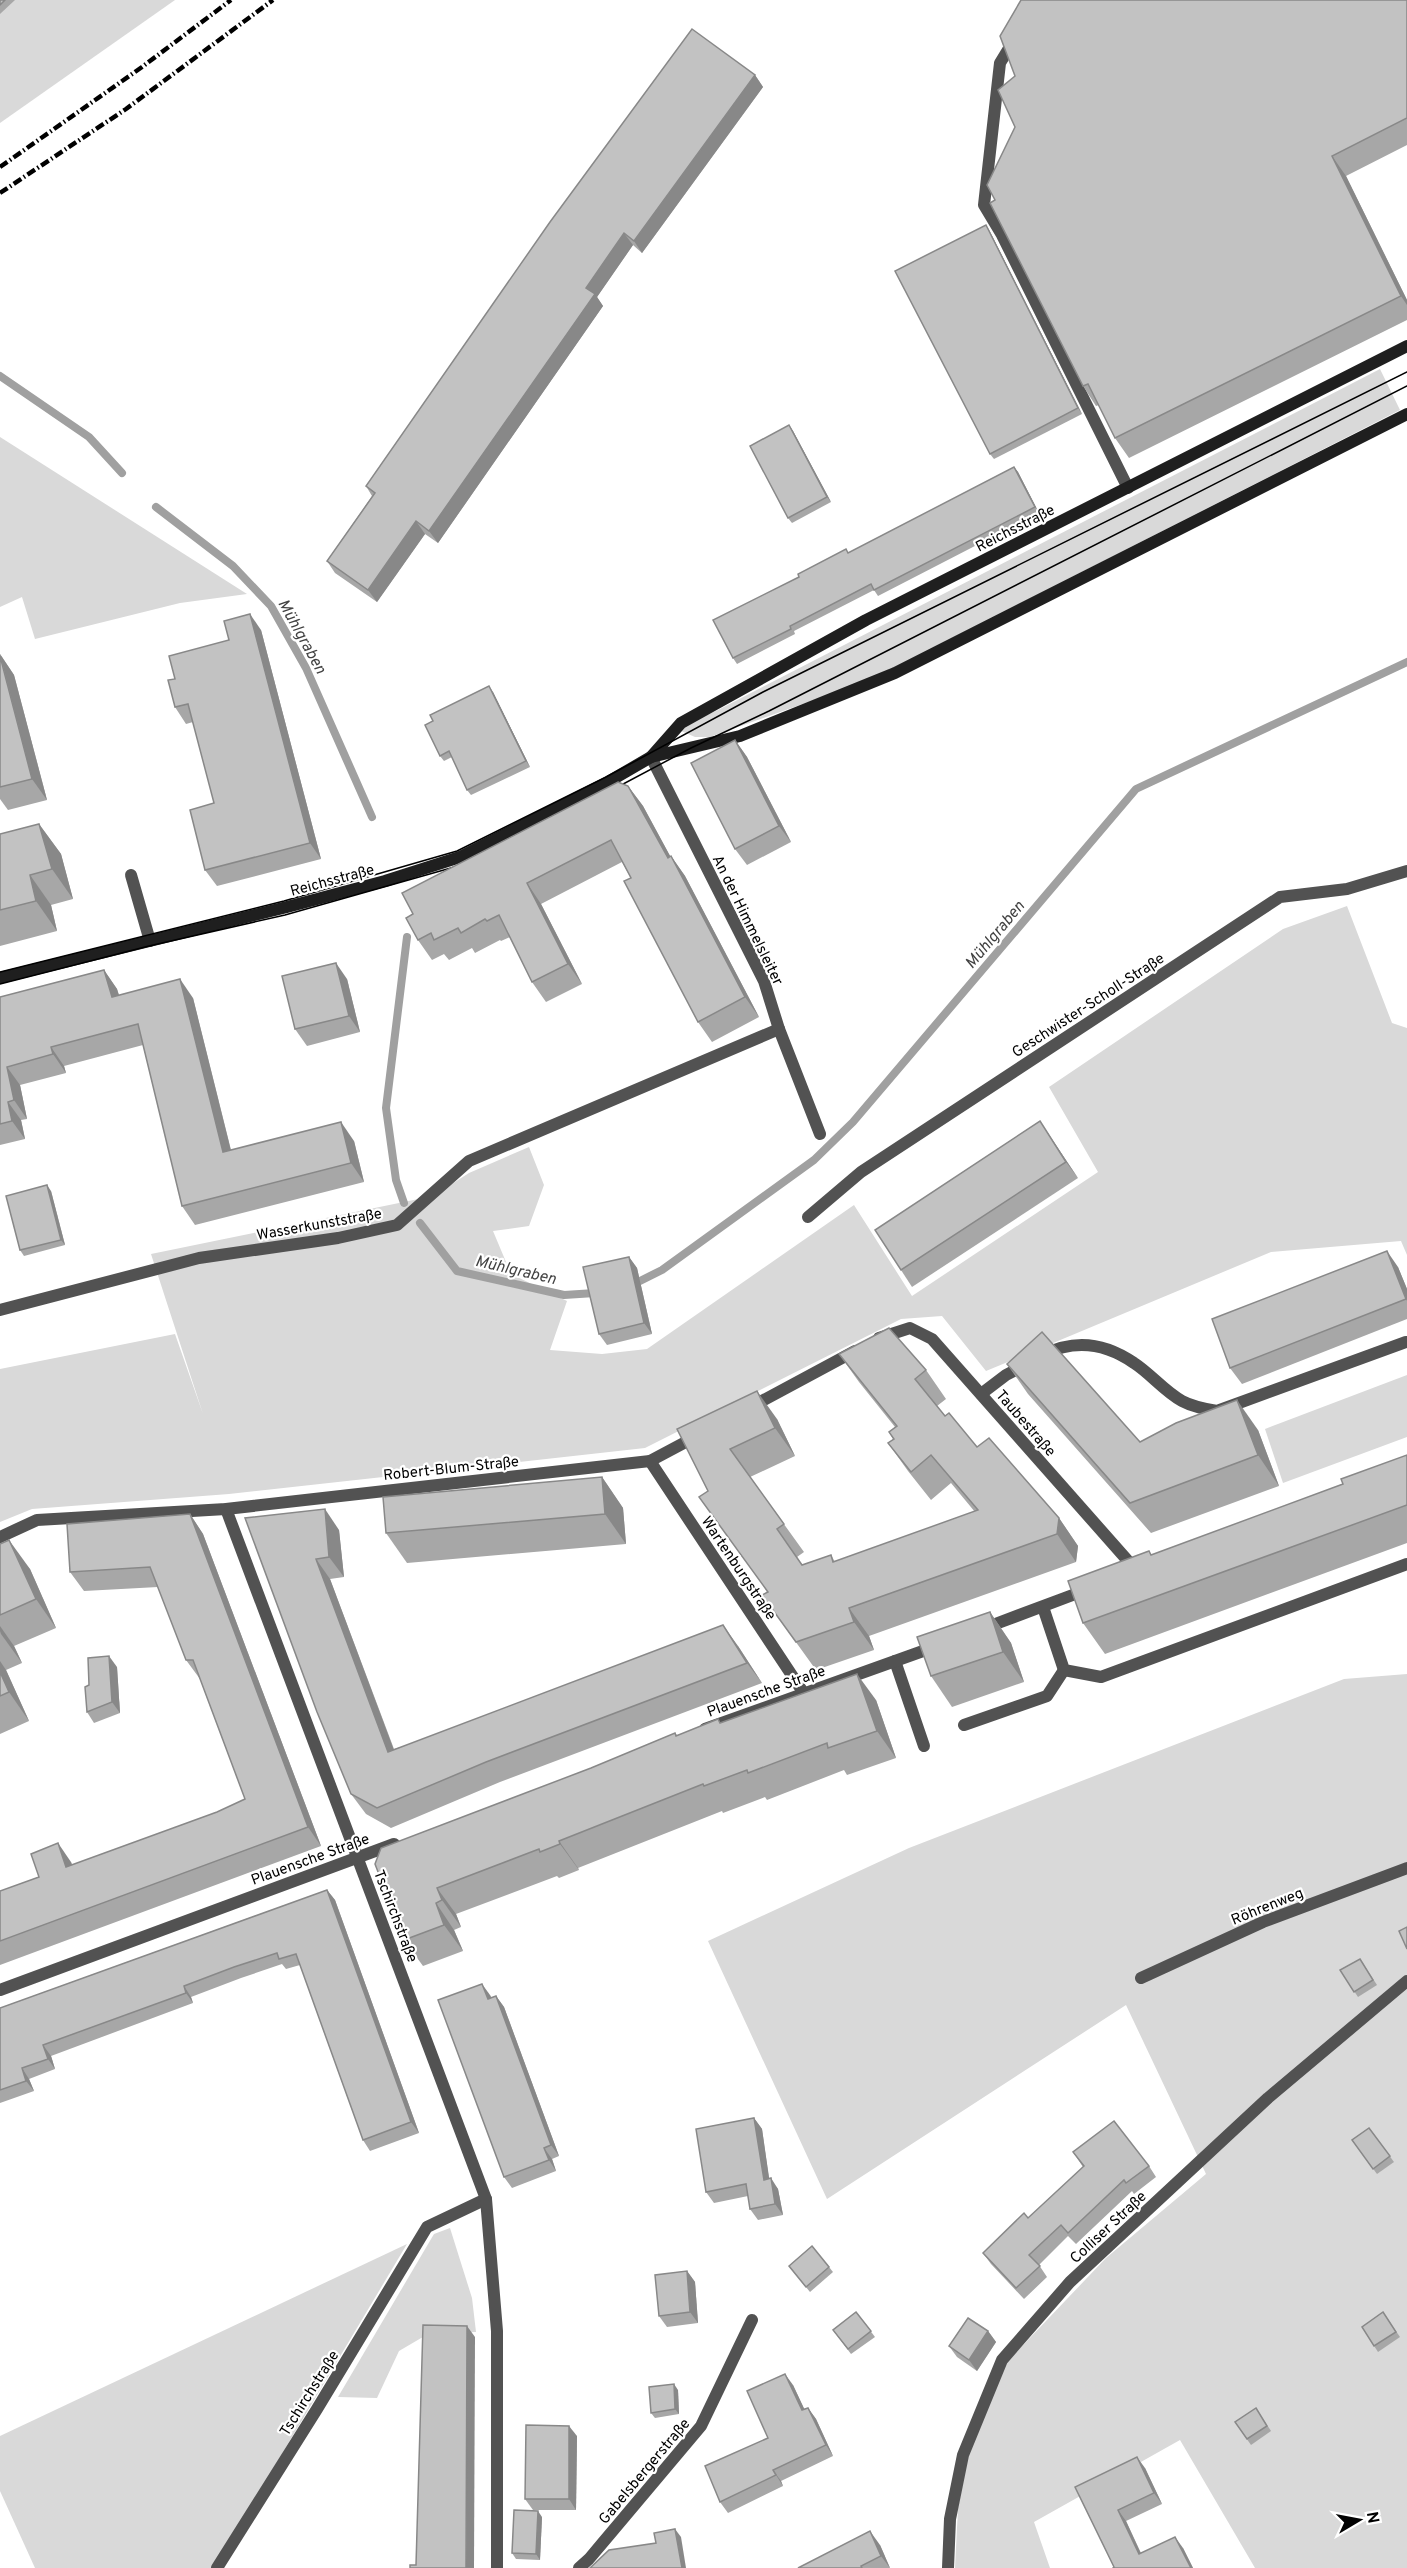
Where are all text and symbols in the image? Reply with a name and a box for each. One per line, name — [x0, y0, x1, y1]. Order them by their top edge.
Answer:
street label: Reichsstraße — [973, 501, 1058, 557]
water label: Mühlgraben — [273, 596, 330, 678]
street label: An der Himmelsleiter — [707, 852, 787, 989]
street label: Reichsstraße — [288, 861, 376, 902]
water label: Mühlgraben — [961, 897, 1030, 973]
street label: Geschwister-Scholl-Straße — [1009, 950, 1169, 1063]
street label: Wasserkunststraße — [255, 1205, 383, 1246]
water label: Mühlgraben — [473, 1252, 558, 1290]
street label: Taubestraße — [991, 1387, 1059, 1461]
street label: Robert-Blum-Straße — [382, 1453, 520, 1486]
street label: Wartenburgstraße — [696, 1513, 780, 1624]
street label: Plauensche Straße — [705, 1662, 828, 1723]
street label: Plauensche Straße — [249, 1830, 372, 1891]
street label: Tschirchstraße — [368, 1868, 421, 1965]
street label: Röhrenweg — [1229, 1884, 1307, 1930]
street label: Colliser Straße — [1067, 2188, 1151, 2268]
street label: Tschirchstraße — [276, 2347, 344, 2440]
street label: Gabelsbergerstraße — [595, 2415, 695, 2529]
north arrow — [1329, 2490, 1389, 2550]
text: N — [1361, 2510, 1383, 2525]

